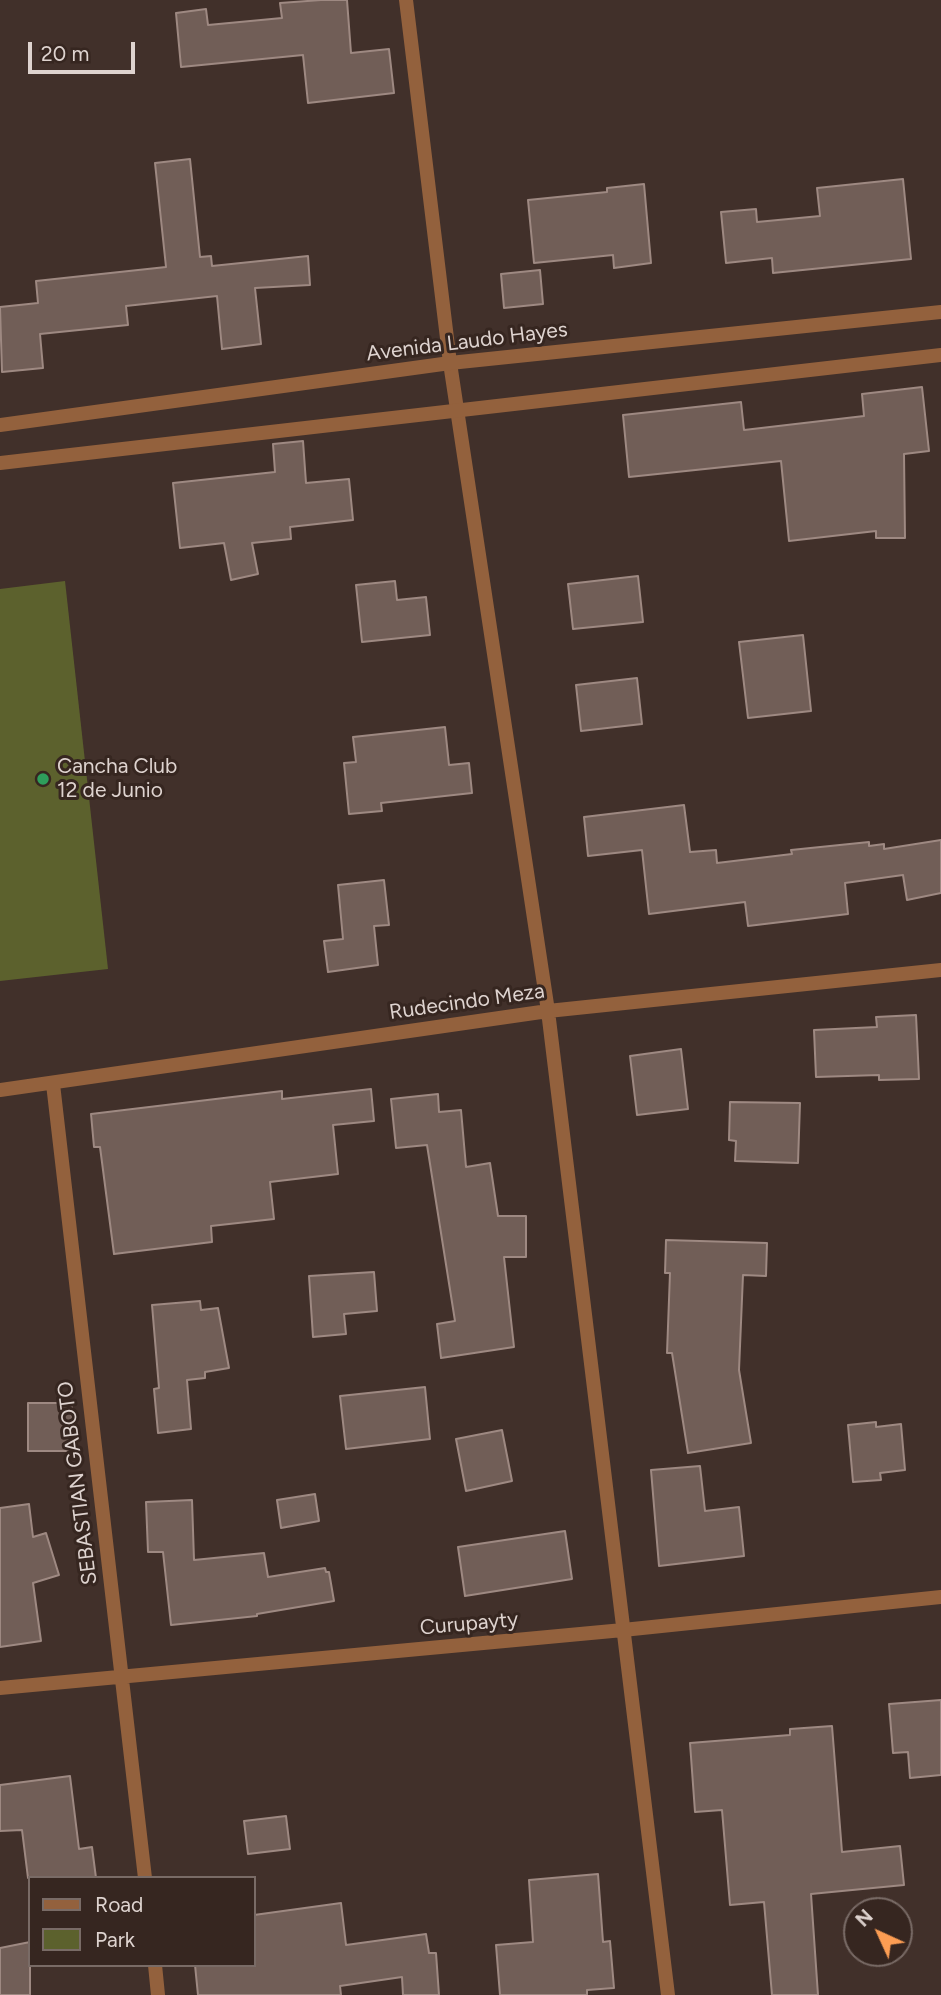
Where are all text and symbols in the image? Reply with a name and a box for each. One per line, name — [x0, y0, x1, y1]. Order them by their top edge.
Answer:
scale bar — [32, 28, 138, 72]
text: 20 m — [41, 41, 89, 66]
street label: Avenida Laudo Hayes — [365, 317, 569, 367]
place label: Cancha Club 12 de Junio — [57, 754, 177, 804]
marker: Cancha Club 12 de Junio — [35, 771, 51, 787]
street label: Rudecindo Meza — [388, 979, 546, 1025]
street label: SEBASTIAN GABOTO — [53, 1380, 103, 1586]
street label: Curupayty — [419, 1607, 519, 1641]
legend — [28, 1876, 256, 1967]
text: Road — [95, 1892, 143, 1917]
north arrow — [843, 1897, 913, 1967]
text: N — [851, 1905, 878, 1932]
text: Park — [95, 1927, 135, 1952]

